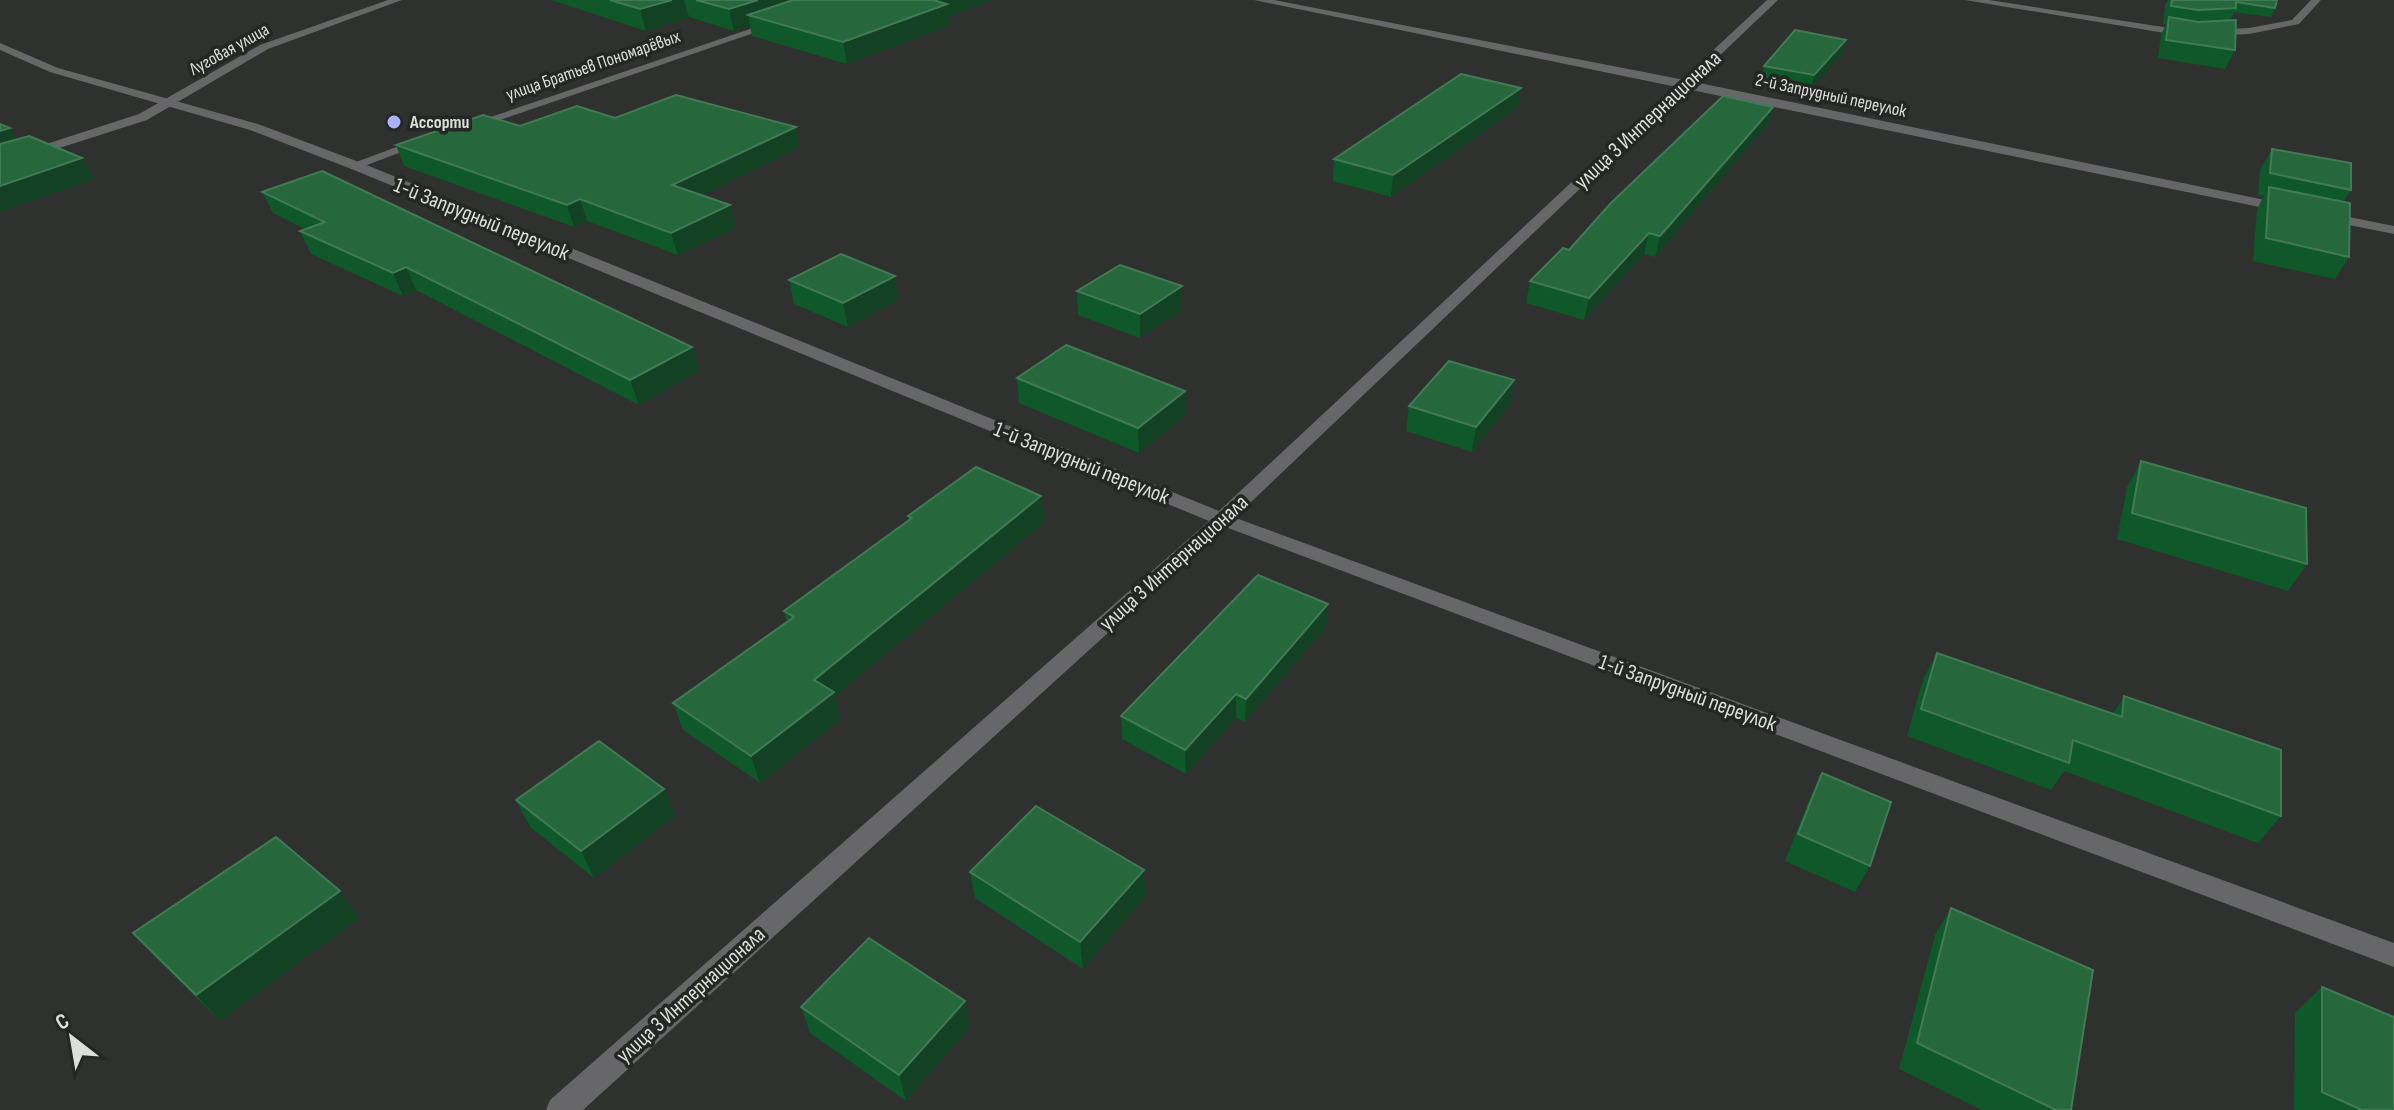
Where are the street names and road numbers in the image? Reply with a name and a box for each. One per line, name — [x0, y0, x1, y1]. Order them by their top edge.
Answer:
street label: Луговая улица — [185, 19, 273, 80]
street label: улица Братьев Пономарёвых — [503, 26, 683, 105]
street label: улица 3 Интернационала — [1569, 45, 1727, 195]
street label: 2-й Запрудный переулок — [1753, 69, 1908, 122]
street label: 1-й Запрудный переулок — [390, 172, 574, 267]
street label: 1-й Запрудный переулок — [990, 416, 1174, 511]
street label: улица 3 Интернационала — [1094, 489, 1254, 637]
street label: 1-й Запрудный переулок — [1595, 649, 1780, 738]
street label: улица 3 Интернационала — [611, 921, 771, 1069]

